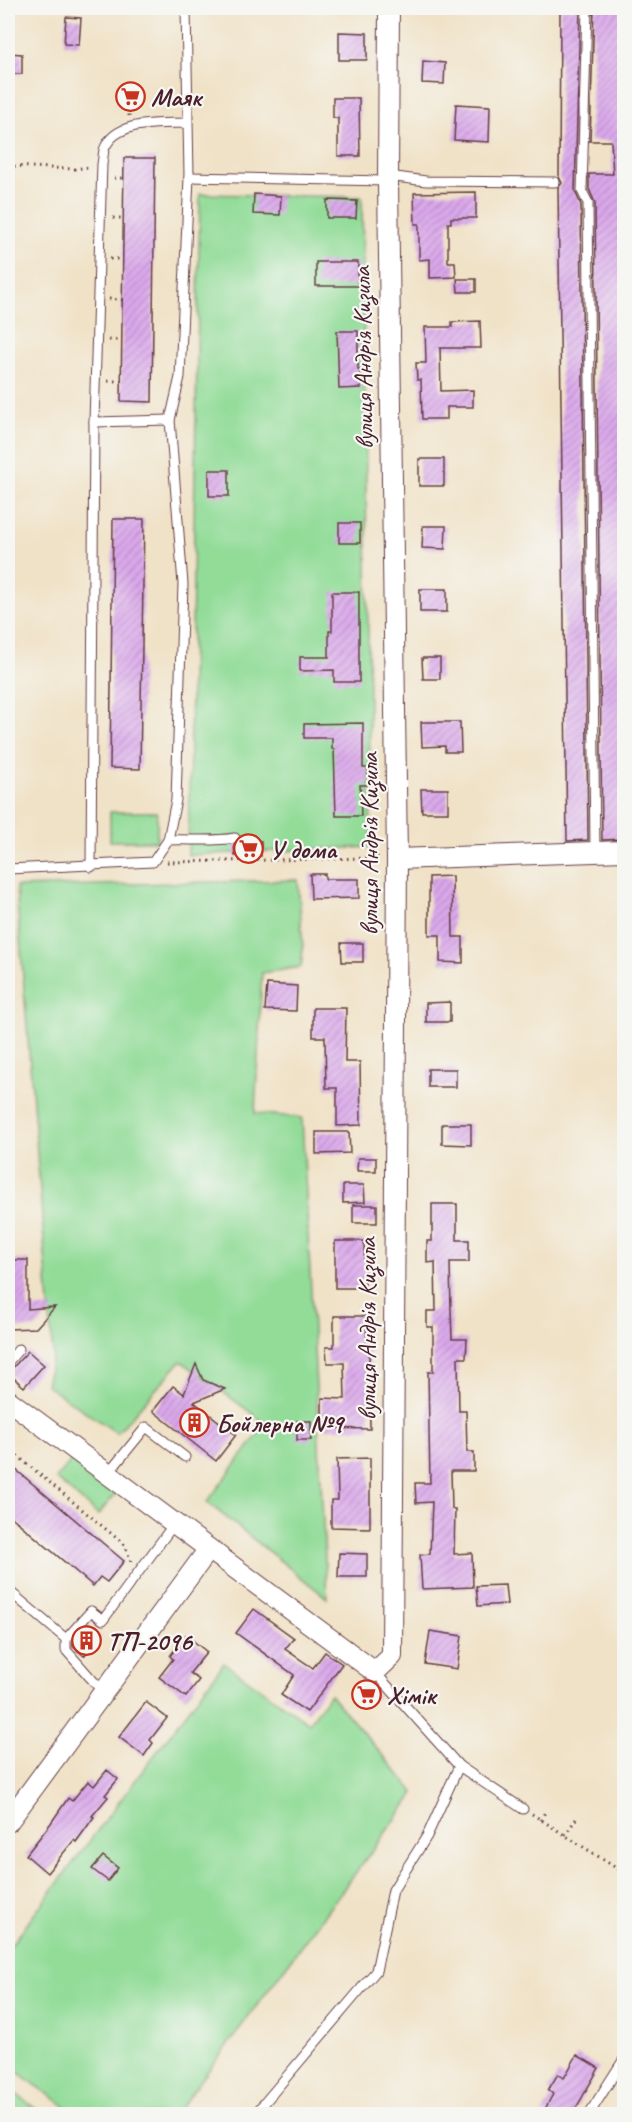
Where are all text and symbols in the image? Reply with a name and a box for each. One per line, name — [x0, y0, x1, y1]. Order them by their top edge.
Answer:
supermarket icon: Маяк — [114, 81, 146, 113]
place label: Маяк — [151, 81, 204, 114]
street label: вулиця Андрія Кизила — [345, 265, 382, 450]
street label: вулиця Андрія Кизила — [353, 751, 387, 935]
supermarket icon: У дома — [232, 833, 264, 865]
place label: У дома — [269, 833, 338, 866]
street label: вулиця Андрія Кизила — [351, 1236, 385, 1420]
building icon: Бойлерна №9 — [179, 1407, 211, 1439]
place label: Бойлерна №9 — [216, 1407, 345, 1440]
building icon: ТП-2096 — [70, 1625, 102, 1657]
place label: ТП-2096 — [107, 1625, 193, 1658]
supermarket icon: Хімік — [350, 1679, 382, 1711]
place label: Хімік — [387, 1679, 438, 1712]

